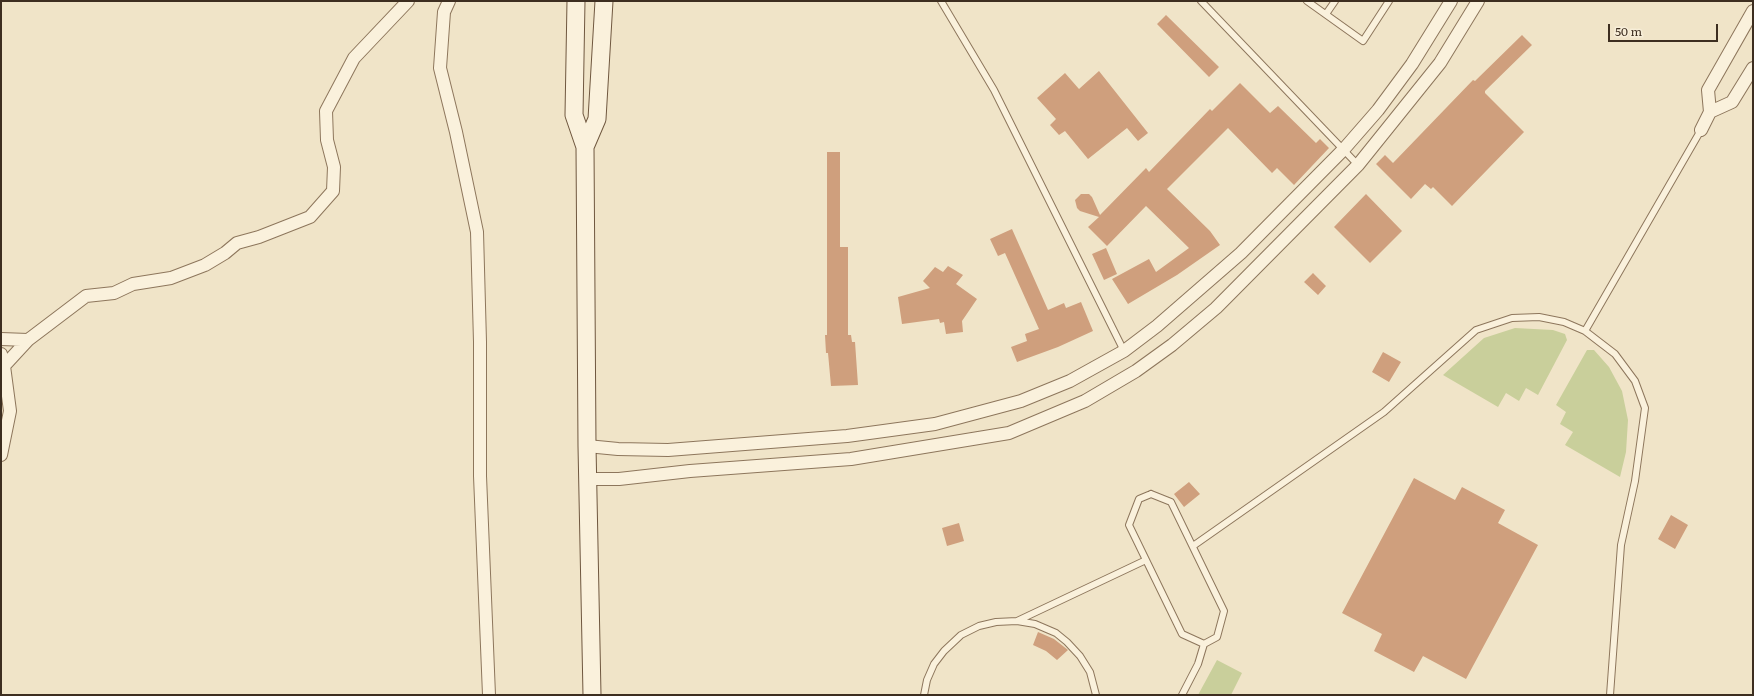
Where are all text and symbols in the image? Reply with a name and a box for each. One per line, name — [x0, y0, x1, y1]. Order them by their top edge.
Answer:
scale bar — [1610, 16, 1720, 42]
text: 50 m — [1615, 22, 1642, 40]

